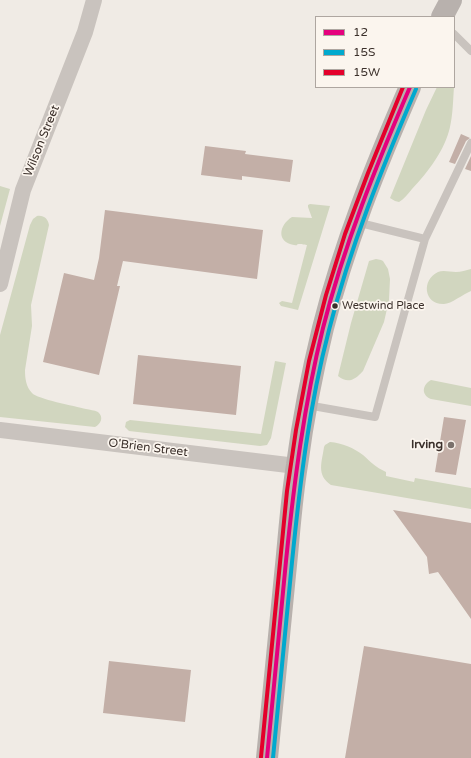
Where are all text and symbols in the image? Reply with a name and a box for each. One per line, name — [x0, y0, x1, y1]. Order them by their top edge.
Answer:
legend — [315, 16, 455, 88]
text: 12 — [353, 25, 368, 39]
text: 15S — [353, 45, 375, 59]
text: 15W — [353, 65, 380, 79]
street label: Wilson Street — [21, 103, 63, 179]
place label: Westwind Place — [342, 299, 424, 313]
marker: Westwind Place — [330, 301, 340, 311]
street label: O'Brien Street — [108, 436, 188, 460]
place label: Irving — [411, 438, 443, 452]
marker: Irving — [446, 440, 456, 450]

